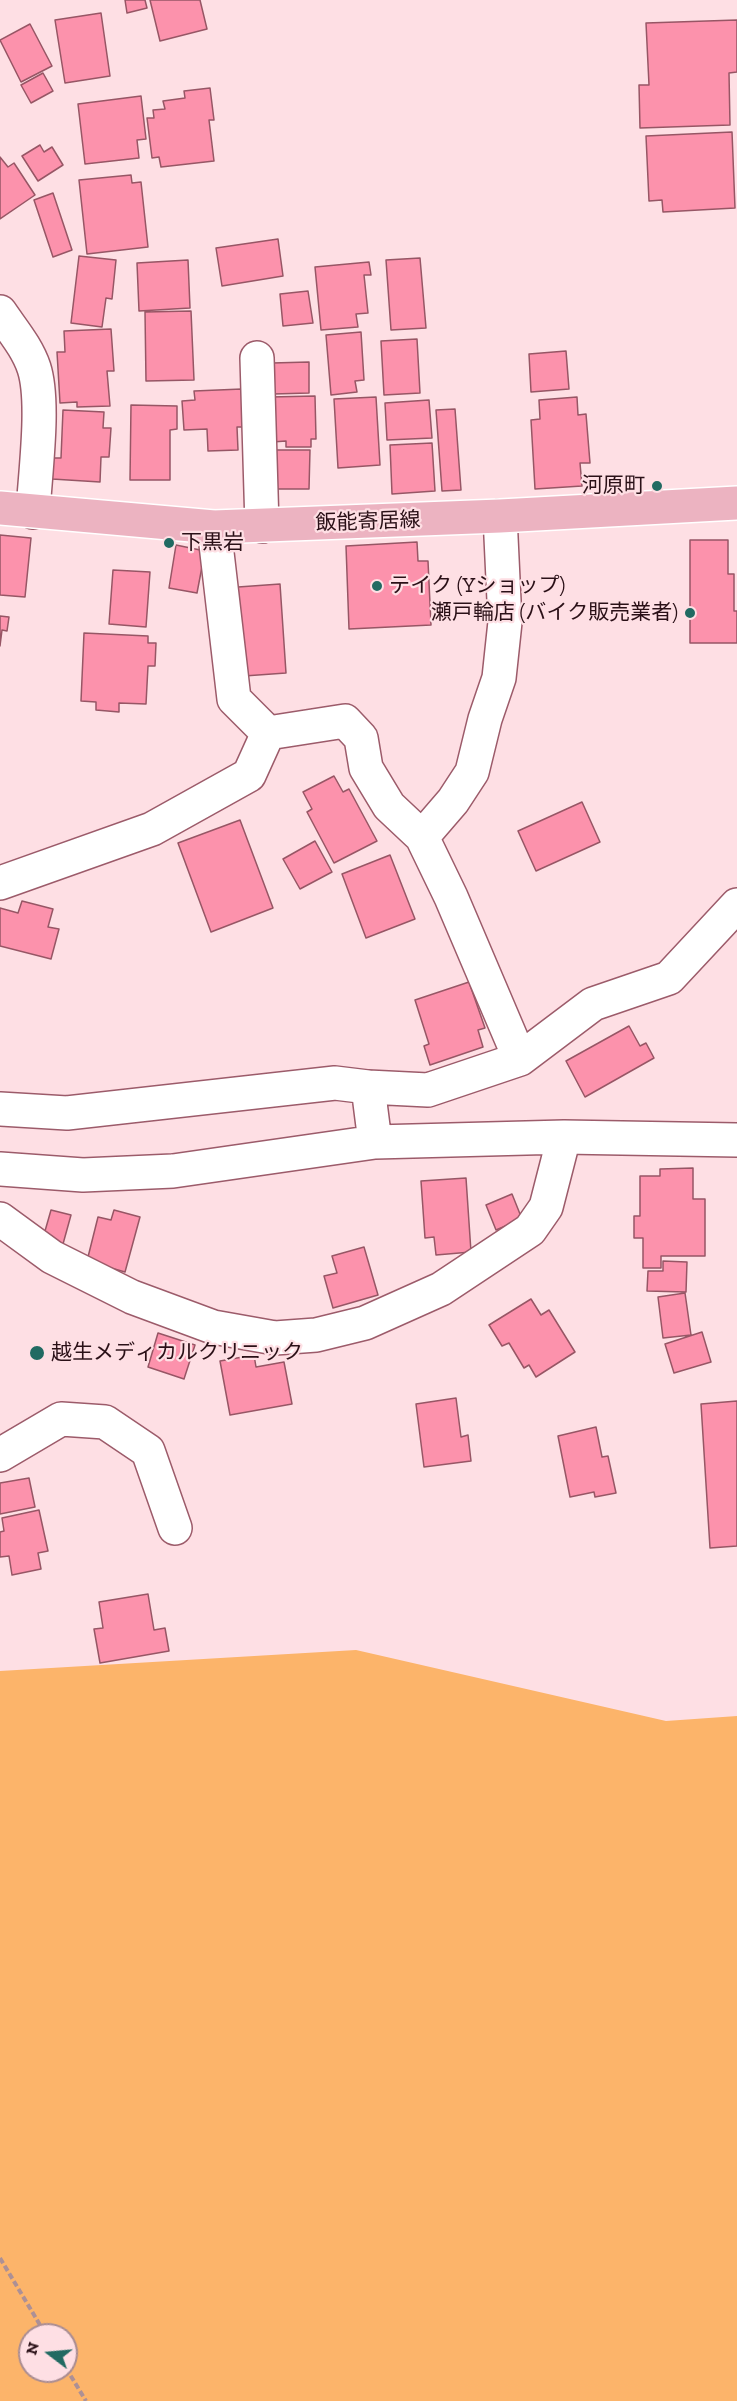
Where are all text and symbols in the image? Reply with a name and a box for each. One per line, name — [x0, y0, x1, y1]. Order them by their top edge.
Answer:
place label: 河原町 — [582, 473, 645, 499]
marker: 河原町 — [650, 479, 664, 493]
street label: 飯能寄居線 — [315, 508, 421, 536]
place label: 下黒岩 — [181, 530, 244, 556]
marker: 下黒岩 — [162, 536, 176, 550]
place label: テイク (Yショップ) — [389, 573, 565, 599]
marker: テイク (Yショップ) — [370, 579, 384, 593]
place label: 瀬戸輪店 (バイク販売業者) — [431, 600, 678, 626]
marker: 瀬戸輪店 (バイク販売業者) — [683, 606, 697, 620]
place label: 越生メディカルクリニック — [51, 1340, 303, 1366]
marker: 越生メディカルクリニック — [28, 1344, 46, 1362]
north arrow — [18, 2323, 78, 2383]
text: N — [21, 2340, 43, 2357]

